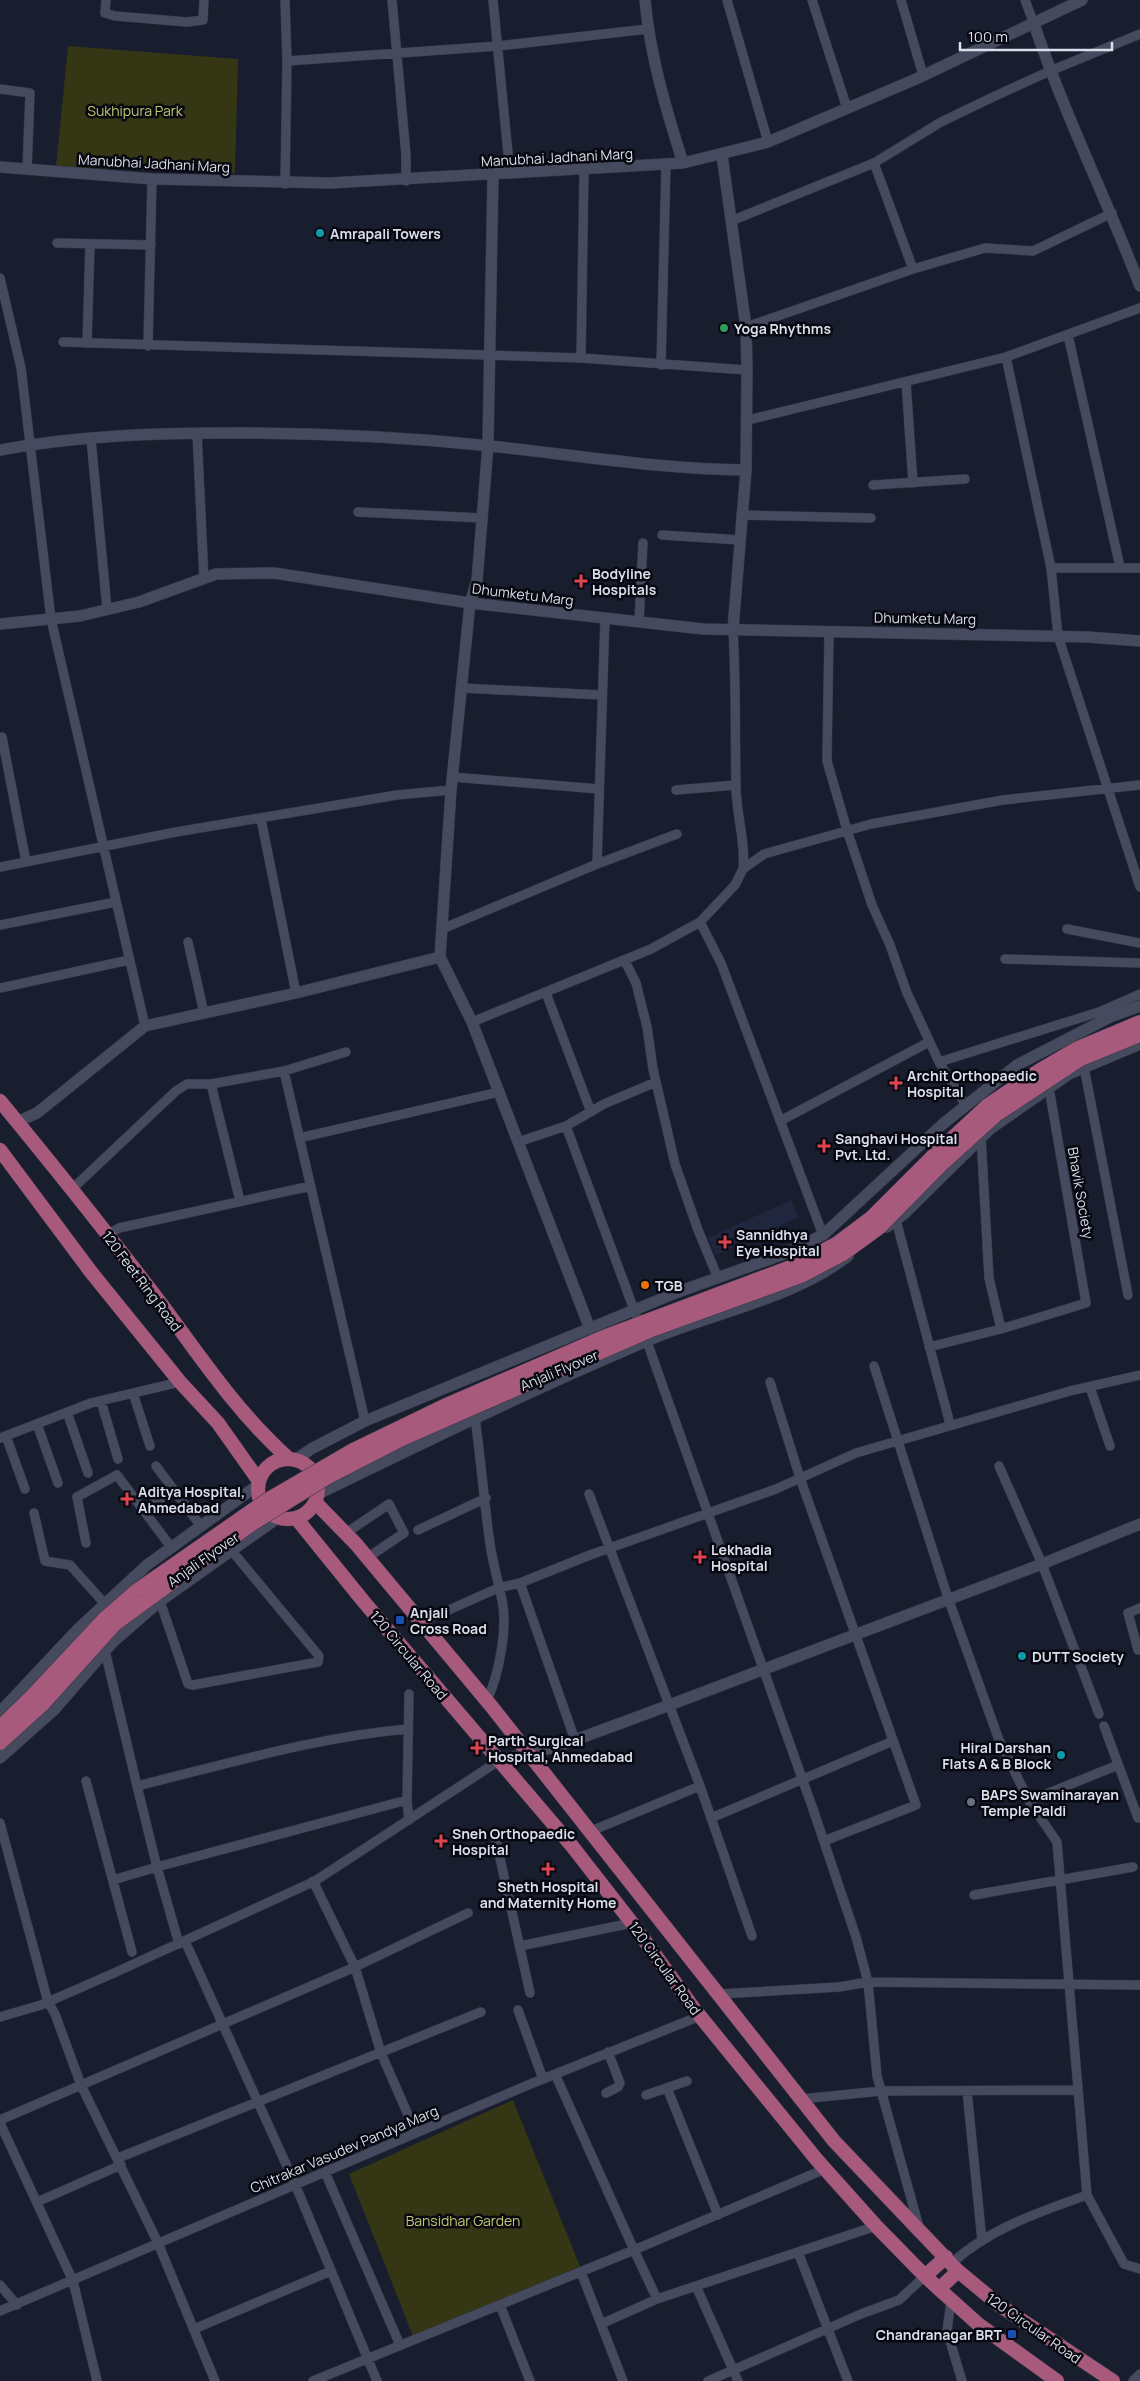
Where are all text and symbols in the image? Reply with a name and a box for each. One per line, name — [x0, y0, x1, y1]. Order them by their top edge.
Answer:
scale bar — [960, 20, 1112, 52]
text: 100 m — [968, 26, 1008, 47]
park label: Sukhipura Park — [87, 101, 184, 120]
street label: Manubhai Jadhani Marg — [480, 144, 634, 170]
street label: Manubhai Jadhani Marg — [77, 150, 231, 176]
place label: Amrapali Towers — [330, 224, 441, 243]
marker: Amrapali Towers — [314, 227, 326, 239]
place label: Yoga Rhythms — [734, 319, 831, 338]
marker: Yoga Rhythms — [718, 322, 730, 334]
place label: Bodyline Hospitals — [592, 564, 657, 599]
marker: Bodyline Hospitals — [574, 574, 588, 588]
street label: Dhumketu Marg — [471, 578, 575, 610]
street label: Dhumketu Marg — [874, 608, 976, 628]
place label: Archit Orthopaedic Hospital — [907, 1066, 1037, 1101]
marker: Archit Orthopaedic Hospital — [889, 1076, 903, 1090]
place label: Sanghavi Hospital Pvt. Ltd. — [835, 1129, 957, 1164]
marker: Sanghavi Hospital Pvt. Ltd. — [817, 1139, 831, 1153]
street label: Bhavik Society — [1064, 1145, 1099, 1241]
place label: Sannidhya Eye Hospital — [736, 1225, 820, 1260]
street label: 120 Feet Ring Road — [98, 1227, 186, 1335]
marker: Sannidhya Eye Hospital — [718, 1235, 732, 1249]
place label: TGB — [655, 1276, 683, 1295]
marker: TGB — [639, 1279, 651, 1291]
street label: Anjali Flyover — [517, 1345, 601, 1395]
place label: Aditya Hospital, Ahmedabad — [138, 1482, 245, 1517]
marker: Aditya Hospital, Ahmedabad — [120, 1492, 134, 1506]
street label: Anjali Flyover — [163, 1527, 243, 1591]
place label: Lekhadia Hospital — [711, 1540, 772, 1575]
marker: Lekhadia Hospital — [693, 1550, 707, 1564]
place label: Anjali Cross Road — [410, 1603, 487, 1638]
street label: 120 Circular Road — [366, 1606, 452, 1704]
marker: Anjali Cross Road — [394, 1614, 406, 1626]
place label: DUTT Society — [1032, 1647, 1124, 1666]
marker: DUTT Society — [1016, 1650, 1028, 1662]
place label: Parth Surgical Hospital, Ahmedabad — [488, 1731, 633, 1766]
place label: Hiral Darshan Flats A & B Block — [942, 1738, 1051, 1773]
marker: Parth Surgical Hospital, Ahmedabad — [470, 1741, 484, 1755]
marker: Hiral Darshan Flats A & B Block — [1055, 1749, 1067, 1761]
place label: BAPS Swaminarayan Temple Paldi — [981, 1785, 1119, 1820]
marker: BAPS Swaminarayan Temple Paldi — [965, 1796, 977, 1808]
place label: Sneh Orthopaedic Hospital — [452, 1824, 575, 1859]
marker: Sneh Orthopaedic Hospital — [434, 1834, 448, 1848]
marker: Sheth Hospital and Maternity Home — [541, 1862, 555, 1876]
place label: Sheth Hospital and Maternity Home — [480, 1877, 616, 1912]
street label: 120 Circular Road — [625, 1917, 705, 2019]
street label: Chitrakar Vasudev Pandya Marg — [247, 2101, 441, 2197]
park label: Bansidhar Garden — [406, 2211, 520, 2230]
street label: 120 Circular Road — [983, 2288, 1085, 2368]
place label: Chandranagar BRT — [876, 2325, 1003, 2344]
marker: Chandranagar BRT — [1006, 2328, 1018, 2340]

